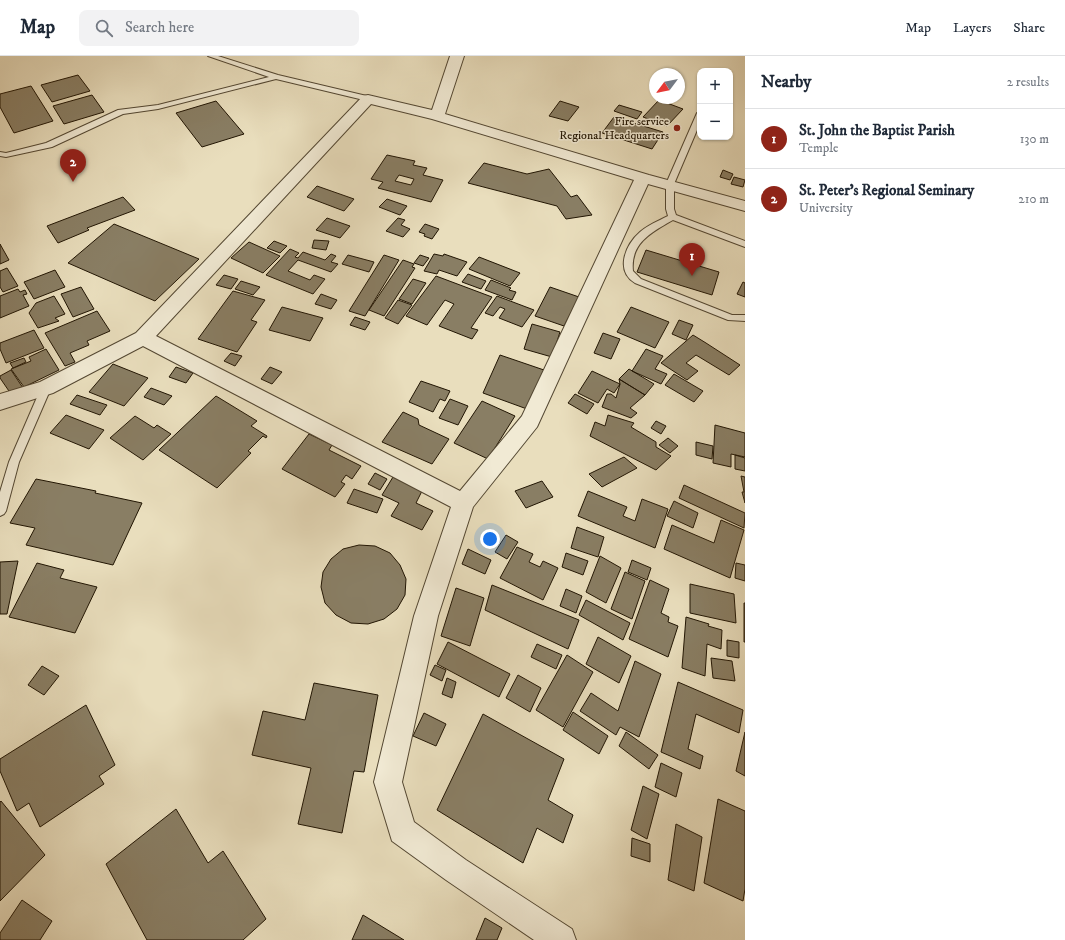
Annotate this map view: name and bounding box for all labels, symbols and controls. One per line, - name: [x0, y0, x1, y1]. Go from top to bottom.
- search box: [79, 10, 359, 46]
- text: Map: [20, 16, 55, 39]
- icon: search: [93, 17, 115, 39]
- text: Search here: [125, 18, 194, 37]
- text: Map: [905, 19, 931, 37]
- text: Layers: [953, 19, 991, 37]
- text: Share: [1013, 19, 1045, 37]
- north arrow: [649, 68, 685, 104]
- map controls: [697, 68, 733, 140]
- button: +: [697, 68, 733, 104]
- text: Nearby: [761, 71, 811, 93]
- text: 2 results: [1007, 74, 1049, 90]
- button: −: [697, 104, 733, 140]
- place label: Fire service Regional Headquarters: [559, 114, 669, 143]
- text: St. John the Baptist Parish: [799, 121, 955, 140]
- marker: Fire service Regional Headquarters: [672, 123, 682, 133]
- text: 1: [772, 131, 776, 147]
- text: 130 m: [1020, 131, 1049, 147]
- text: Temple: [799, 140, 838, 156]
- pin: 2: [60, 149, 86, 182]
- text: St. Peter’s Regional Seminary: [799, 181, 974, 200]
- text: 2: [771, 191, 777, 207]
- text: 210 m: [1018, 191, 1049, 207]
- text: University: [799, 200, 853, 216]
- pin: 1: [679, 243, 705, 276]
- your location: [480, 529, 500, 549]

